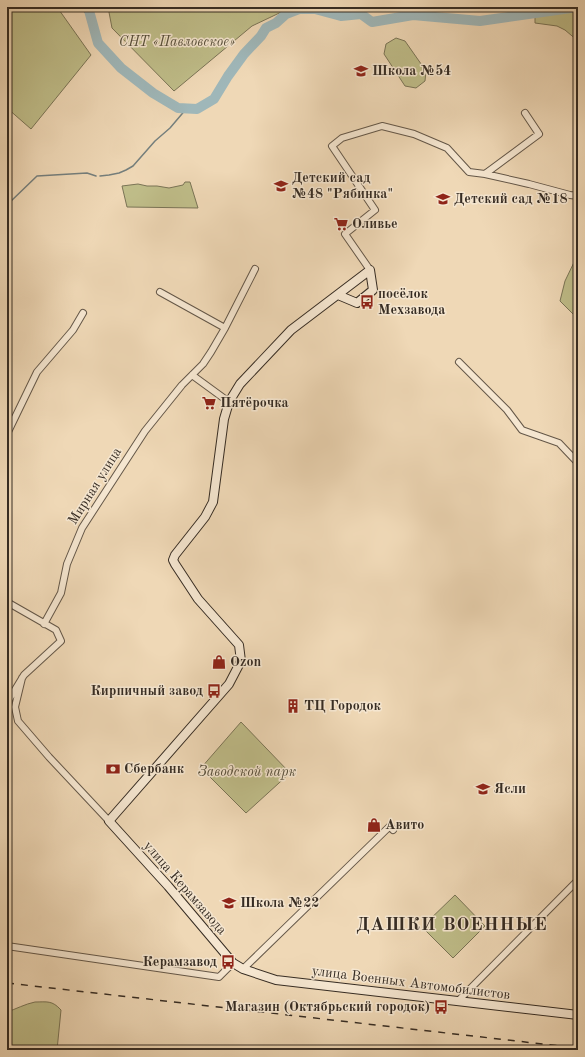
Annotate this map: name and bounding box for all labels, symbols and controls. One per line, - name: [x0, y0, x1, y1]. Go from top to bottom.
- park label: СНТ «Павловское»: [119, 35, 235, 49]
- school or university icon: Школа №54: [353, 63, 369, 79]
- place label: Школа №54: [372, 64, 451, 78]
- place label: Детский сад №48 "Рябинка": [292, 171, 393, 201]
- school or university icon: Детский сад №48 "Рябинка": [273, 178, 289, 194]
- school or university icon: Детский сад №18: [435, 191, 451, 207]
- place label: Детский сад №18: [454, 192, 568, 206]
- supermarket icon: Оливье: [333, 216, 349, 232]
- place label: Оливье: [352, 217, 398, 231]
- place label: посёлок Мехзавода: [378, 287, 445, 317]
- bus stop icon: посёлок Мехзавода: [359, 294, 375, 310]
- supermarket icon: Пятёрочка: [201, 395, 217, 411]
- place label: Пятёрочка: [220, 396, 289, 410]
- street label: Мирная улица: [66, 445, 124, 527]
- shop icon: Ozon: [211, 654, 227, 670]
- place label: Ozon: [230, 655, 261, 669]
- bus stop icon: Кирпичный завод: [206, 683, 222, 699]
- place label: Кирпичный завод: [90, 684, 203, 698]
- building icon: ТЦ Городок: [285, 698, 301, 714]
- place label: ТЦ Городок: [304, 699, 381, 713]
- bank icon: Сбербанк: [105, 761, 121, 777]
- place label: Сбербанк: [124, 762, 185, 776]
- park label: Заводской парк: [198, 764, 297, 780]
- school or university icon: Ясли: [475, 781, 491, 797]
- place label: Ясли: [494, 782, 526, 796]
- shop icon: Авито: [366, 817, 382, 833]
- place label: Авито: [385, 818, 424, 832]
- street label: улица Керамзавода: [141, 839, 229, 937]
- school or university icon: Школа №22: [221, 895, 237, 911]
- place label: Школа №22: [240, 896, 319, 910]
- district label: ДАШКИ ВОЕННЫЕ: [356, 916, 548, 934]
- bus stop icon: Керамзавод: [220, 954, 236, 970]
- place label: Керамзавод: [142, 955, 217, 969]
- street label: улица Военных Автомобилистов: [311, 964, 511, 1002]
- bus stop icon: Магазин (Октябрьский городок): [433, 999, 449, 1015]
- place label: Магазин (Октябрьский городок): [225, 1000, 430, 1014]

